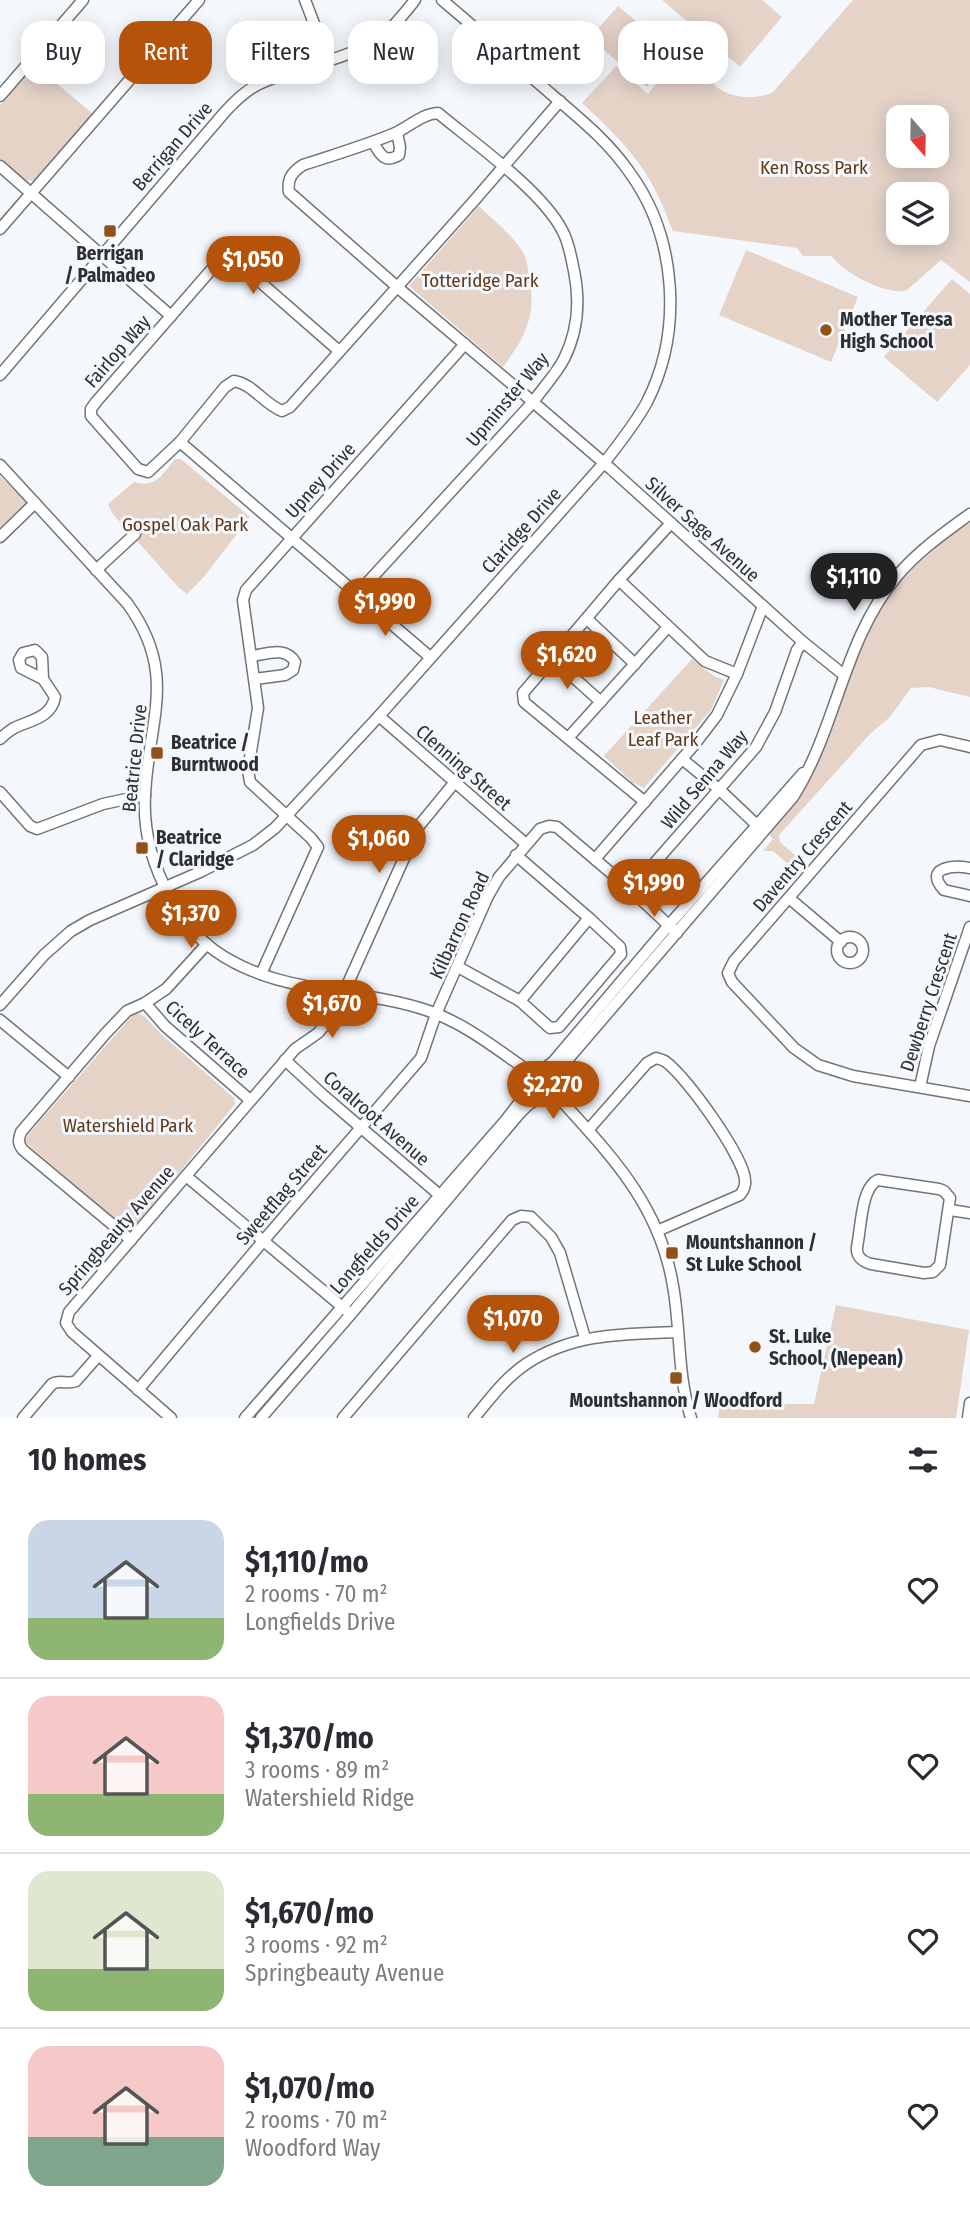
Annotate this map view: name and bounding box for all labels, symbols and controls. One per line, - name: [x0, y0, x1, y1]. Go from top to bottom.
- chip: Buy: [21, 21, 105, 84]
- chip: Rent: [119, 21, 212, 84]
- chip: Filters: [226, 21, 334, 84]
- chip: New: [348, 21, 438, 84]
- chip: Apartment: [452, 21, 604, 84]
- chip: House: [618, 21, 728, 84]
- street label: Berrigan Drive: [127, 97, 217, 196]
- north arrow: [886, 105, 948, 168]
- map controls: [886, 105, 949, 245]
- park label: Ken Ross Park: [760, 156, 868, 179]
- button: layers: [886, 182, 949, 245]
- marker: Berrigan / Palmadeo: [102, 223, 118, 239]
- pin: $1,050: [196, 236, 310, 296]
- place label: Berrigan / Palmadeo: [65, 242, 155, 287]
- text: $1,050: [222, 245, 284, 273]
- park label: Totteridge Park: [421, 269, 539, 292]
- place label: Mother Teresa High School: [840, 308, 953, 353]
- street label: Fairlop Way: [80, 310, 155, 392]
- marker: Mother Teresa High School: [818, 322, 834, 338]
- street label: Upminster Way: [461, 347, 554, 451]
- street label: Upney Drive: [280, 438, 360, 523]
- street label: Silver Sage Avenue: [641, 472, 765, 587]
- street label: Claridge Drive: [477, 483, 566, 578]
- park label: Gospel Oak Park: [122, 513, 248, 536]
- pin: $1,110: [797, 554, 911, 613]
- text: $1,110: [827, 562, 881, 590]
- pin: $1,990: [328, 578, 442, 638]
- text: $1,990: [354, 587, 416, 615]
- pin: $1,620: [510, 632, 624, 691]
- text: $1,620: [537, 640, 597, 668]
- street label: Beatrice Drive: [117, 703, 152, 813]
- park label: Leather Leaf Park: [628, 706, 698, 751]
- street label: Clenning Street: [411, 720, 517, 816]
- street label: Wild Senna Way: [656, 725, 753, 834]
- place label: Beatrice / Burntwood: [171, 731, 259, 776]
- marker: Beatrice / Burntwood: [149, 745, 165, 761]
- street label: Daventry Crescent: [748, 795, 857, 917]
- pin: $1,060: [322, 816, 436, 875]
- text: $1,060: [348, 824, 410, 852]
- place label: Beatrice / Claridge: [156, 826, 234, 871]
- marker: Beatrice / Claridge: [134, 840, 150, 856]
- pin: $1,990: [597, 860, 711, 919]
- street label: Kilbarron Road: [425, 868, 494, 983]
- text: $1,990: [623, 868, 685, 896]
- pin: $1,370: [134, 890, 248, 950]
- text: $1,370: [162, 899, 220, 927]
- street label: Dewberry Crescent: [895, 929, 962, 1075]
- pin: $1,670: [275, 981, 389, 1040]
- text: $1,670: [302, 989, 362, 1017]
- street label: Cicely Terrace: [161, 995, 255, 1083]
- pin: $2,270: [496, 1062, 610, 1121]
- street label: Coralroot Avenue: [319, 1066, 435, 1171]
- text: $2,270: [523, 1070, 583, 1098]
- park label: Watershield Park: [63, 1114, 193, 1137]
- street label: Sweetflag Street: [231, 1139, 332, 1250]
- street label: Springbeauty Avenue: [54, 1161, 179, 1300]
- street label: Longfields Drive: [325, 1190, 424, 1299]
- place label: Mountshannon / St Luke School: [686, 1231, 817, 1276]
- marker: Mountshannon / St Luke School: [664, 1245, 680, 1261]
- pin: $1,070: [456, 1296, 570, 1355]
- text: $1,070: [483, 1304, 543, 1332]
- place label: St. Luke School, (Nepean): [769, 1325, 903, 1370]
- marker: St. Luke School, (Nepean): [747, 1339, 763, 1355]
- marker: Mountshannon / Woodford: [668, 1370, 684, 1386]
- place label: Mountshannon / Woodford: [570, 1389, 782, 1412]
- icon: filters: [904, 1441, 942, 1479]
- text: 10 homes: [28, 1442, 146, 1478]
- text: $1,110/mo: [245, 1544, 369, 1580]
- icon: home: [84, 1548, 168, 1632]
- icon: heart: [904, 1571, 942, 1609]
- text: 2 rooms · 70 m²: [245, 1580, 388, 1608]
- text: Longfields Drive: [245, 1608, 395, 1636]
- text: $1,370/mo: [245, 1720, 374, 1756]
- icon: home: [84, 1724, 168, 1808]
- icon: heart: [904, 1747, 942, 1785]
- text: 3 rooms · 89 m²: [245, 1756, 389, 1784]
- text: Watershield Ridge: [245, 1784, 414, 1812]
- text: $1,670/mo: [245, 1895, 374, 1931]
- icon: home: [84, 1899, 168, 1983]
- icon: heart: [904, 1922, 942, 1960]
- text: 3 rooms · 92 m²: [245, 1931, 388, 1959]
- text: Springbeauty Avenue: [245, 1959, 444, 1987]
- text: $1,070/mo: [245, 2070, 375, 2106]
- icon: home: [84, 2074, 168, 2158]
- icon: heart: [904, 2097, 942, 2135]
- text: 2 rooms · 70 m²: [245, 2106, 388, 2134]
- text: Woodford Way: [245, 2134, 380, 2162]

